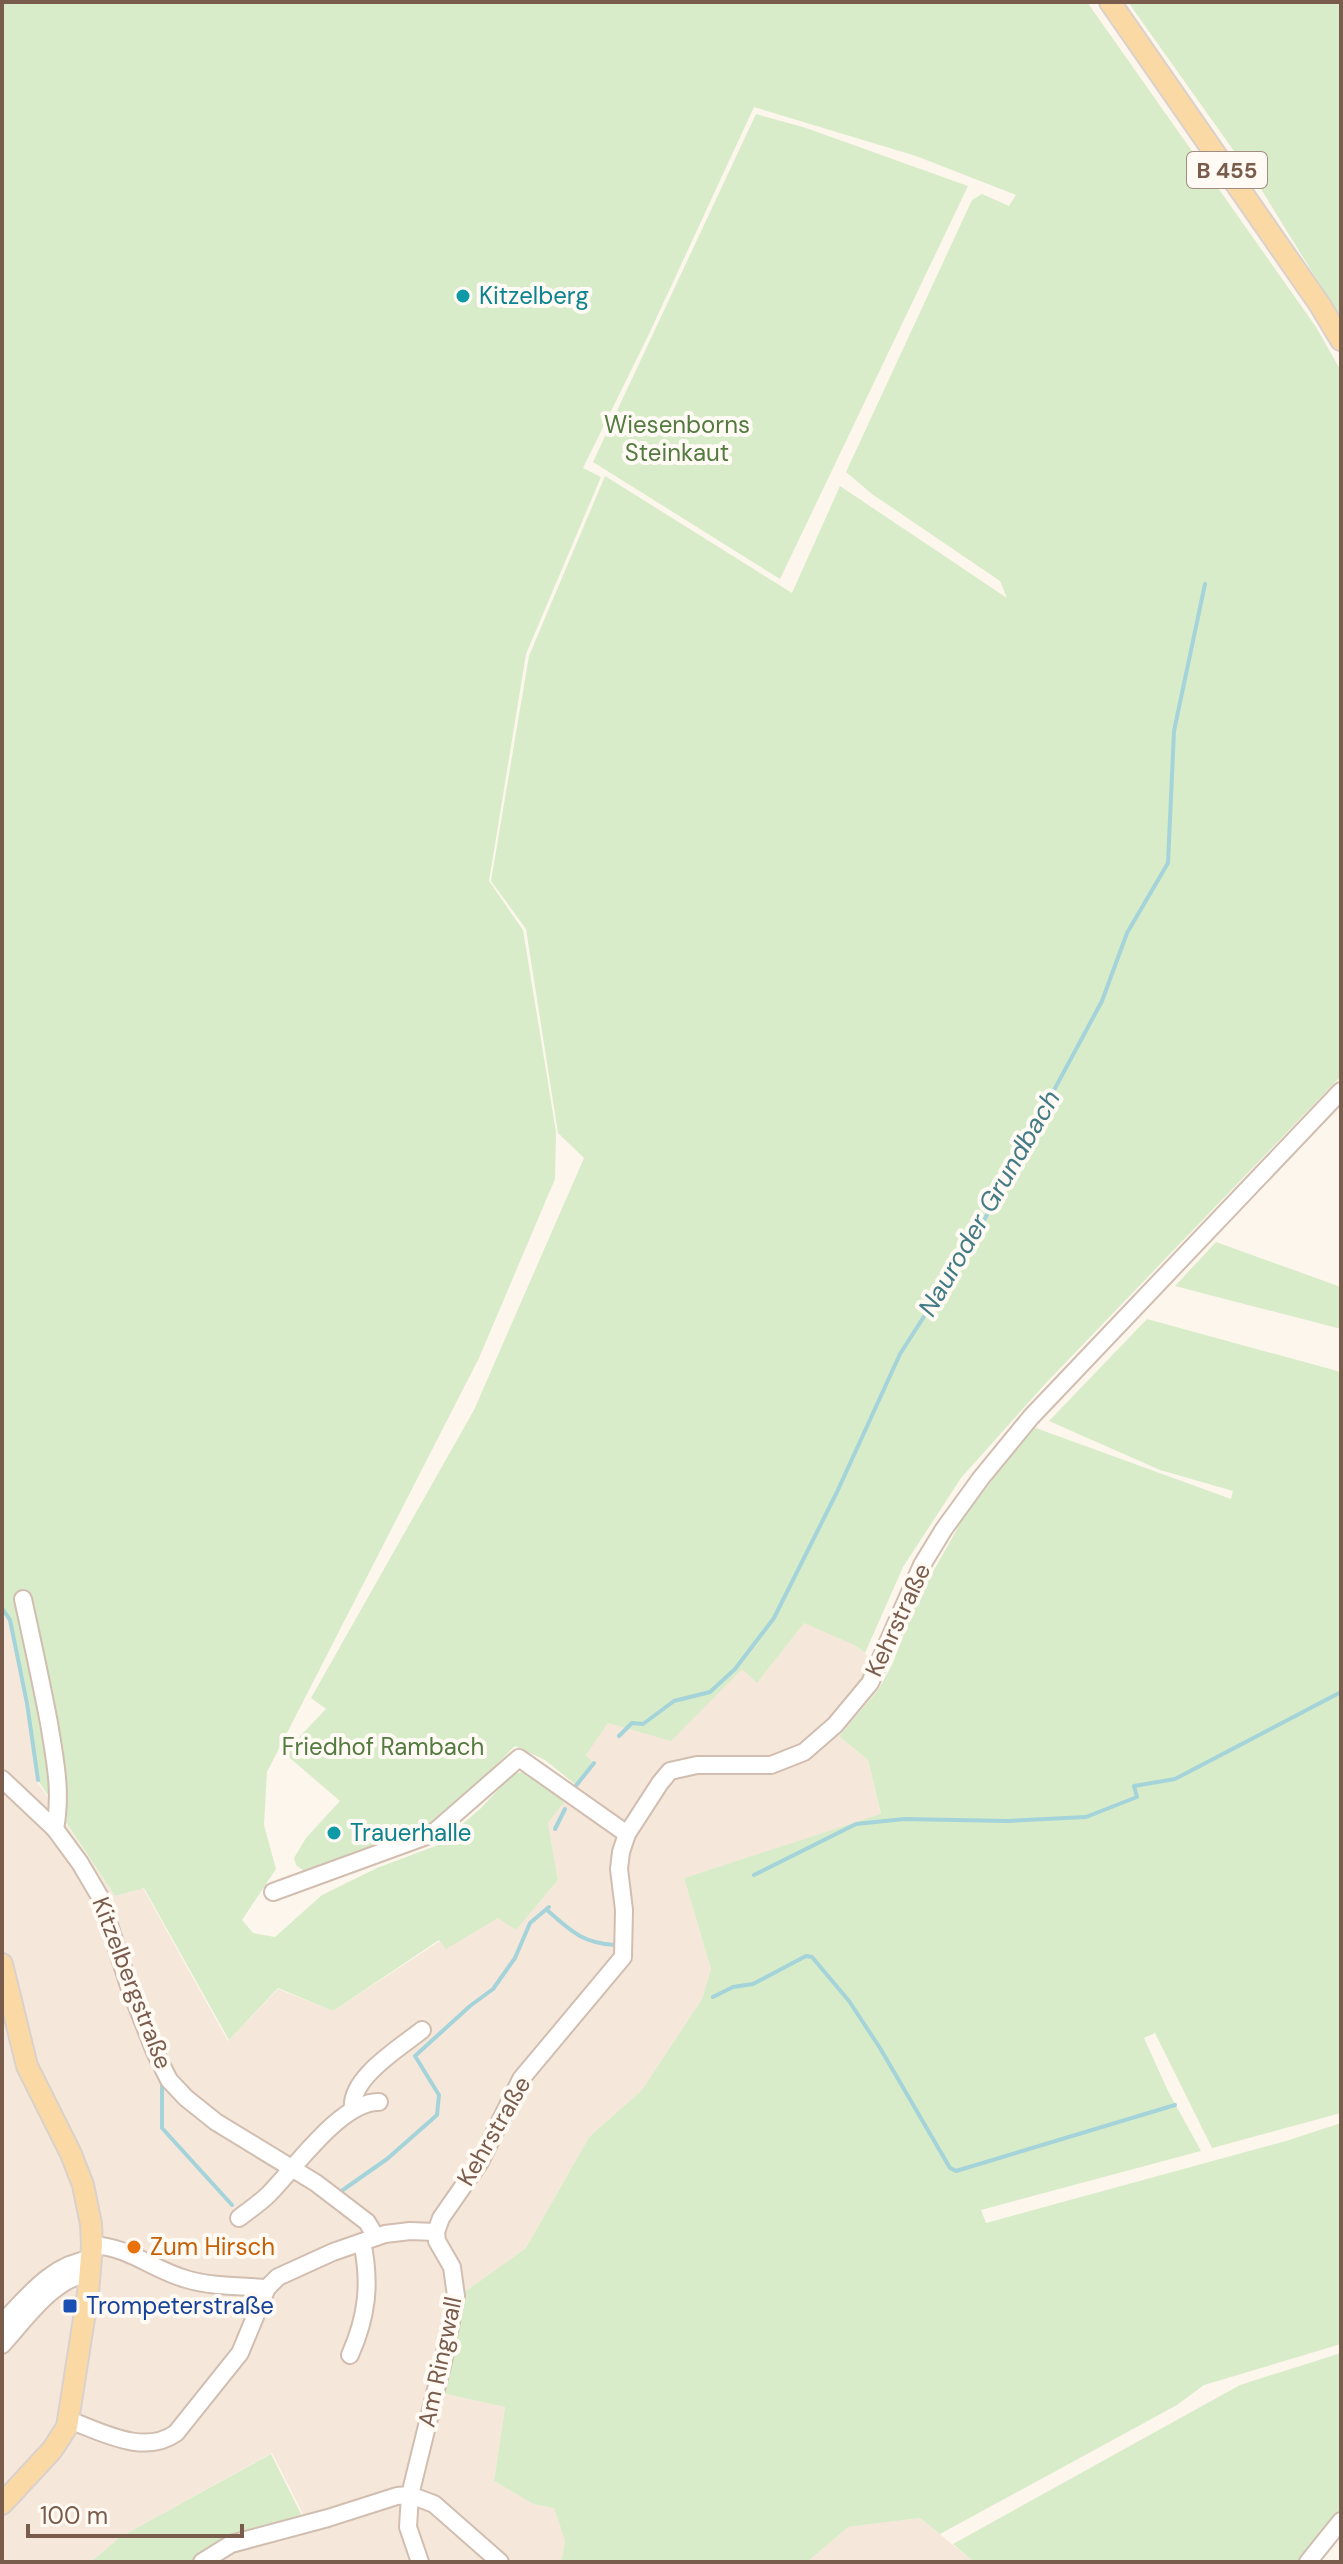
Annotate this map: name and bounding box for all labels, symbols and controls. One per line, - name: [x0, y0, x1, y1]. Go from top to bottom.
- road number: B 455: [1187, 152, 1267, 188]
- place label: Kitzelberg: [479, 280, 589, 311]
- marker: Kitzelberg: [454, 287, 472, 305]
- park label: Wiesenborns Steinkaut: [604, 409, 750, 468]
- water label: Nauroder Grundbach: [910, 1084, 1068, 1322]
- street label: Kehrstraße: [858, 1558, 937, 1681]
- park label: Friedhof Rambach: [282, 1731, 484, 1762]
- place label: Trauerhalle: [350, 1817, 472, 1848]
- marker: Trauerhalle: [325, 1824, 343, 1842]
- street label: Kitzelbergstraße: [85, 1892, 180, 2073]
- street label: Kehrstraße: [450, 2070, 537, 2191]
- place label: Zum Hirsch: [150, 2231, 275, 2262]
- marker: Zum Hirsch: [125, 2238, 143, 2256]
- place label: Trompeterstraße: [86, 2290, 274, 2321]
- street label: Am Ringwall: [411, 2294, 468, 2430]
- marker: Trompeterstraße: [61, 2297, 79, 2315]
- scale bar: [28, 2488, 242, 2538]
- text: 100 m: [40, 2500, 108, 2531]

